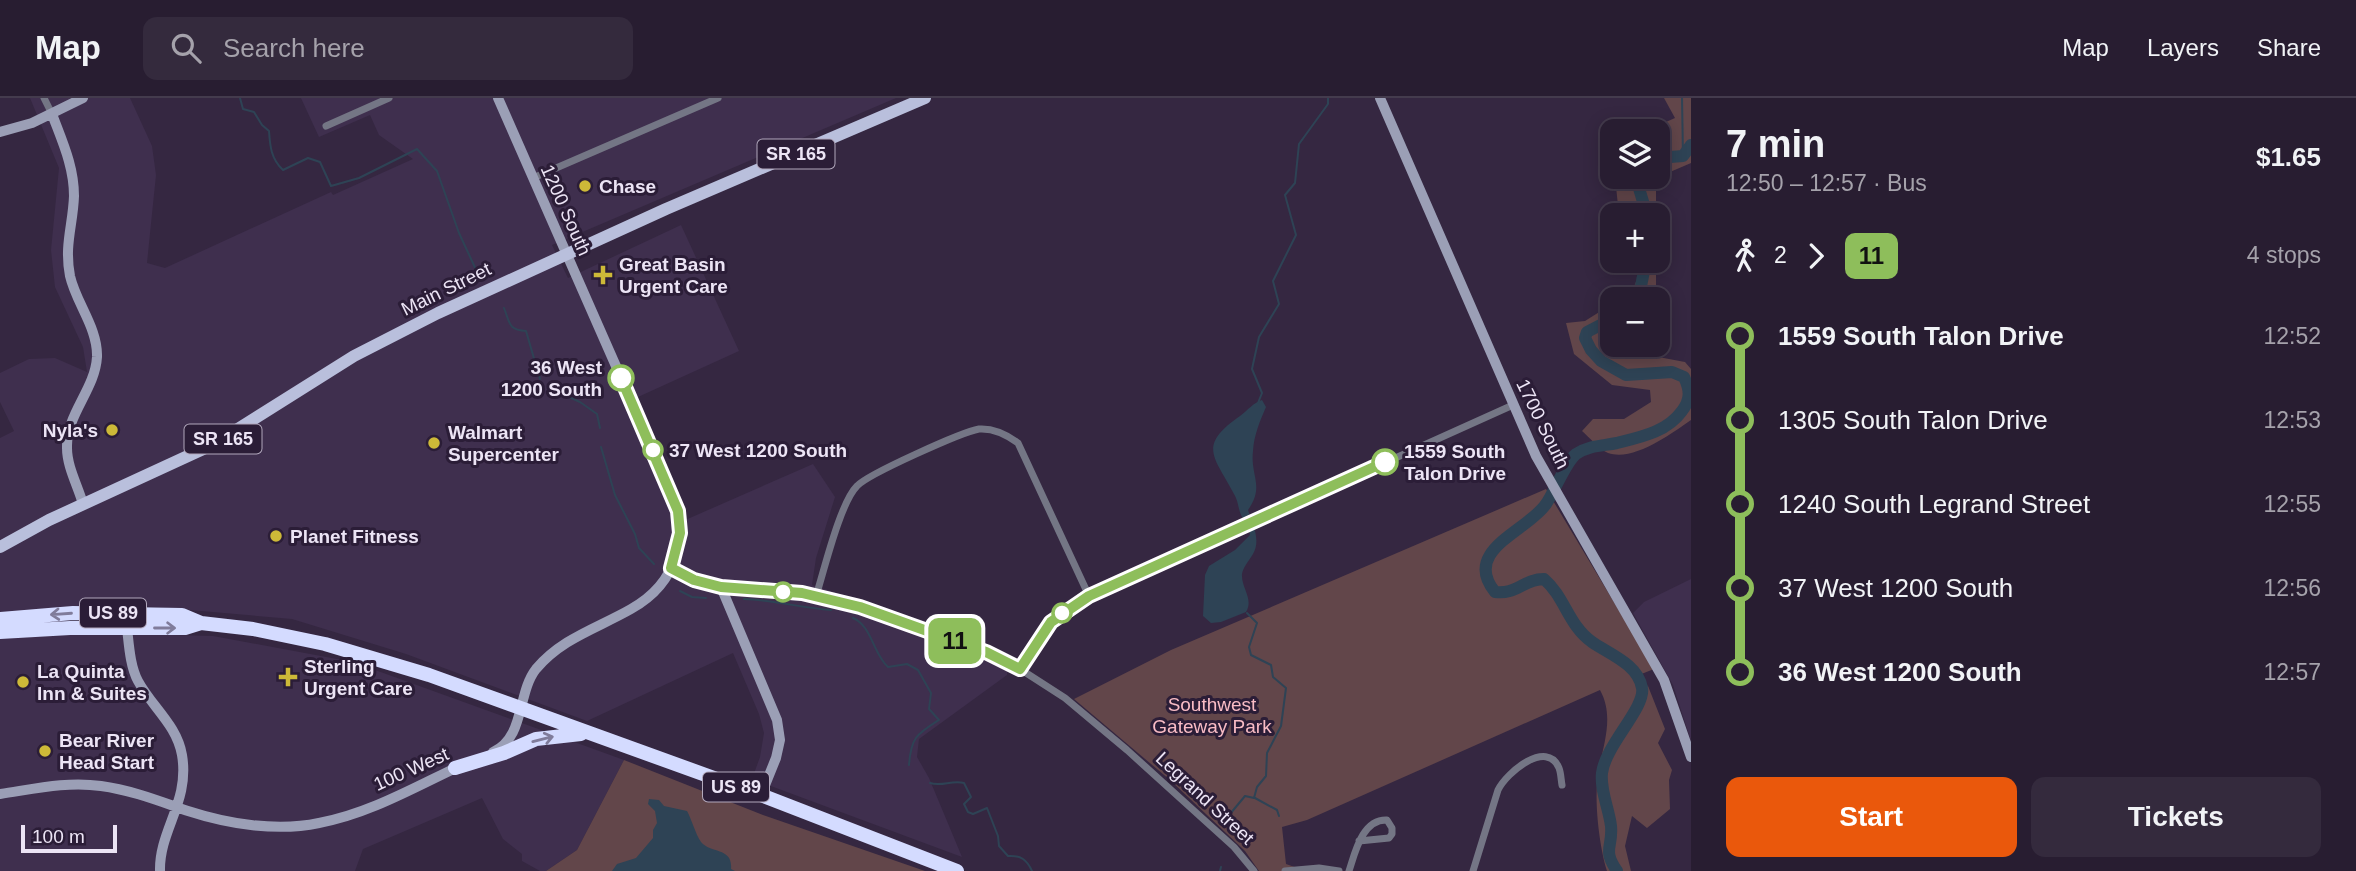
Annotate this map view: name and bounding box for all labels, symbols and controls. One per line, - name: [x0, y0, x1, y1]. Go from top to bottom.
- search box: [143, 17, 633, 80]
- text: Map: [35, 29, 101, 66]
- icon: search: [167, 29, 205, 67]
- text: Search here: [223, 33, 365, 63]
- text: Map: [2062, 34, 2109, 61]
- text: Layers: [2147, 34, 2219, 61]
- text: Share: [2257, 34, 2321, 61]
- map controls: [1600, 119, 1670, 357]
- button: layers: [1600, 119, 1670, 189]
- text: 7 min: [1726, 123, 1825, 165]
- road number: SR 165: [758, 140, 834, 168]
- text: $1.65: [2256, 142, 2321, 172]
- street label: 1200 South: [537, 161, 595, 259]
- text: 12:50 – 12:57 · Bus: [1726, 170, 1927, 196]
- place label: Chase: [599, 176, 656, 197]
- marker: Chase: [577, 178, 593, 194]
- button: +: [1600, 203, 1670, 273]
- icon: walk: [1726, 237, 1764, 275]
- icon: forward: [1797, 237, 1835, 275]
- text: 2: [1774, 242, 1787, 268]
- text: 11: [1859, 242, 1884, 269]
- text: 4 stops: [2247, 242, 2321, 268]
- place label: Great Basin Urgent Care: [619, 254, 728, 297]
- street label: Main Street: [398, 258, 495, 320]
- marker: Great Basin Urgent Care: [593, 265, 613, 285]
- button: −: [1600, 287, 1670, 357]
- text: 1559 South Talon Drive: [1778, 321, 2064, 351]
- text: 12:52: [2263, 323, 2321, 349]
- place label: 36 West 1200 South: [501, 357, 603, 400]
- marker: 36 West 1200 South: [608, 365, 634, 391]
- street label: 1700 South: [1512, 376, 1574, 472]
- text: 1305 South Talon Drive: [1778, 405, 2048, 435]
- text: 12:53: [2263, 407, 2321, 433]
- place label: Nyla's: [43, 420, 98, 441]
- marker: Nyla's: [104, 422, 120, 438]
- place label: Walmart Supercenter: [448, 422, 559, 465]
- road number: SR 165: [184, 424, 262, 454]
- marker: Walmart Supercenter: [426, 435, 442, 451]
- marker: 37 West 1200 South: [643, 440, 663, 460]
- place label: 37 West 1200 South: [669, 440, 847, 461]
- place label: 1559 South Talon Drive: [1404, 441, 1506, 484]
- marker: 1559 South Talon Drive: [1372, 449, 1398, 475]
- text: 1240 South Legrand Street: [1778, 489, 2090, 519]
- text: 12:55: [2263, 491, 2321, 517]
- place label: Planet Fitness: [290, 526, 419, 547]
- marker: Planet Fitness: [268, 528, 284, 544]
- text: 37 West 1200 South: [1778, 573, 2013, 603]
- text: 12:56: [2263, 575, 2321, 601]
- unlabelled marker: [773, 582, 793, 602]
- road number: US 89: [80, 598, 146, 628]
- unlabelled marker: [1052, 603, 1072, 623]
- one-way arrow: [50, 607, 73, 620]
- line badge: 11: [923, 618, 986, 664]
- one-way arrow: [153, 621, 176, 635]
- text: 11: [942, 627, 968, 654]
- place label: Sterling Urgent Care: [304, 656, 413, 699]
- text: 36 West 1200 South: [1778, 657, 2022, 687]
- text: 12:57: [2263, 659, 2321, 685]
- place label: La Quinta Inn & Suites: [37, 661, 147, 704]
- marker: Sterling Urgent Care: [278, 667, 298, 687]
- marker: La Quinta Inn & Suites: [15, 674, 31, 690]
- park label: Southwest Gateway Park: [1152, 694, 1272, 737]
- place label: Bear River Head Start: [59, 730, 155, 773]
- one-way arrow: [531, 732, 554, 745]
- marker: Bear River Head Start: [37, 743, 53, 759]
- street label: 100 West: [370, 743, 452, 795]
- street label: Legrand Street: [1152, 747, 1259, 849]
- road number: US 89: [703, 772, 769, 802]
- button: Start: [1726, 777, 2017, 857]
- button: Tickets: [2031, 777, 2321, 857]
- scale bar: [21, 822, 117, 854]
- text: 100 m: [32, 826, 85, 847]

